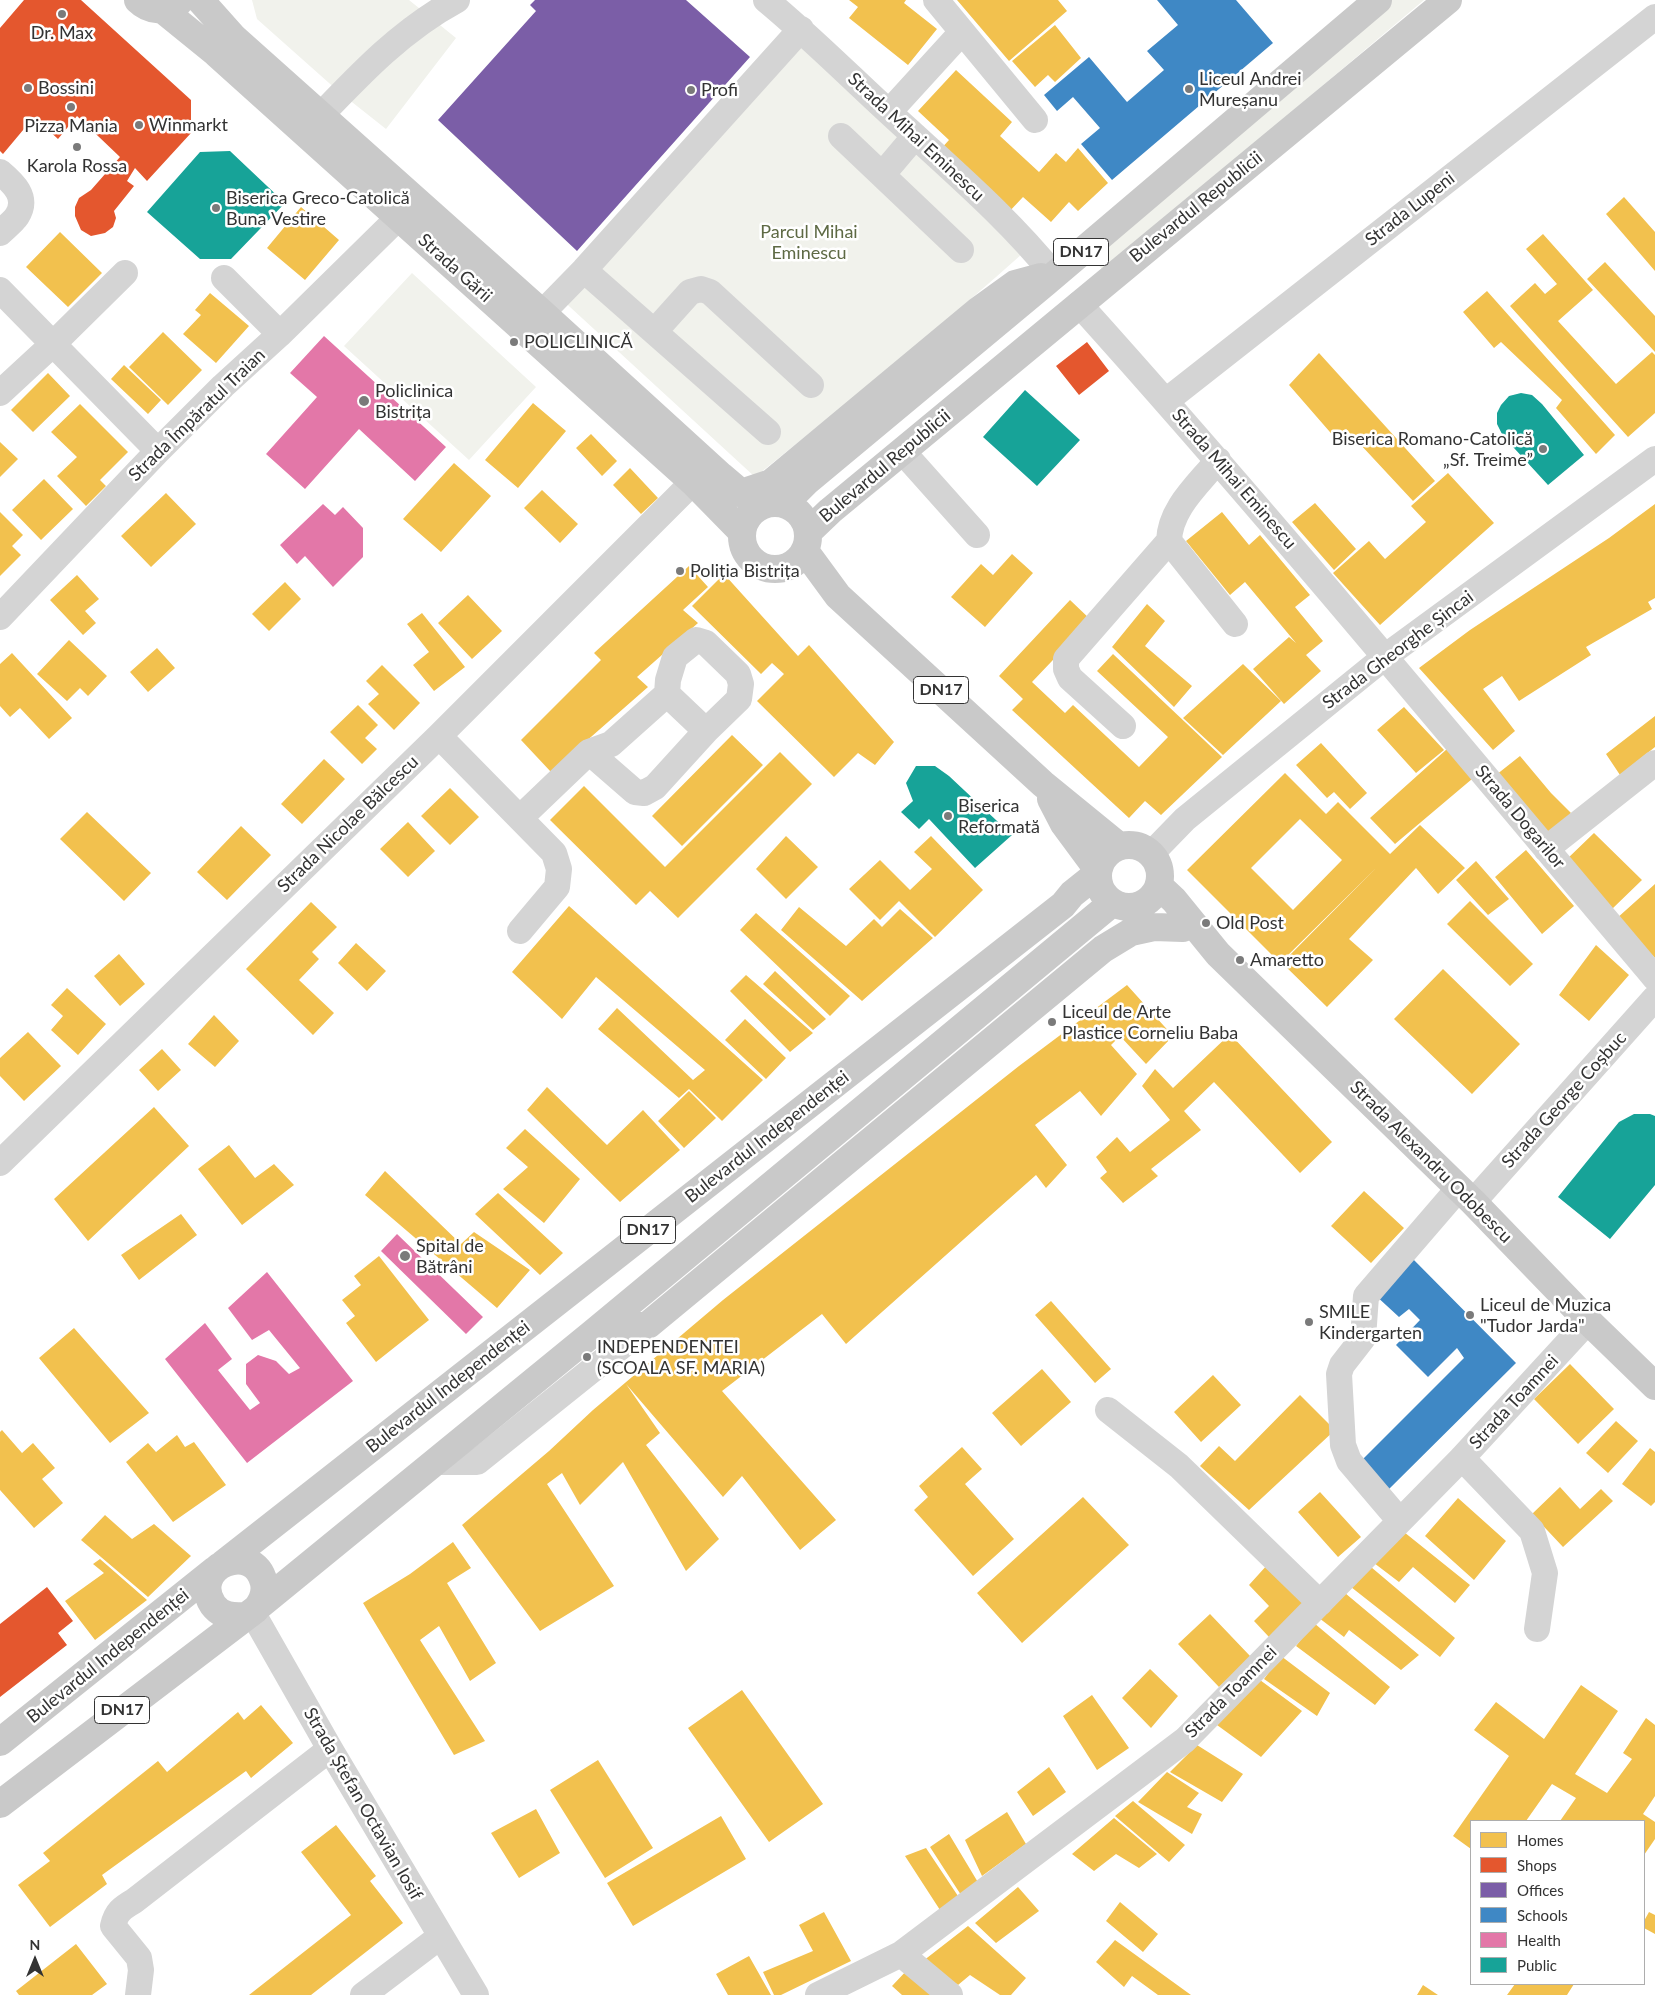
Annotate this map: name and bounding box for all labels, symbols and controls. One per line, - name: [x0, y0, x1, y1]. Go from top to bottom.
- marker: Dr. Max: [56, 8, 68, 20]
- place label: Dr. Max: [31, 22, 93, 44]
- street label: Strada Mihai Eminescu: [843, 68, 989, 206]
- place label: Liceul Andrei Mureșanu: [1199, 68, 1302, 110]
- place label: Bossini: [38, 77, 94, 99]
- place label: Profi: [701, 79, 738, 101]
- marker: Bossini: [22, 82, 34, 94]
- marker: Liceul Andrei Mureșanu: [1183, 83, 1195, 95]
- marker: Profi: [685, 84, 697, 96]
- marker: Pizza Mania: [65, 101, 77, 113]
- place label: Winmarkt: [149, 114, 228, 136]
- place label: Pizza Mania: [24, 115, 118, 137]
- marker: Winmarkt: [133, 119, 145, 131]
- marker: Karola Rossa: [71, 141, 83, 153]
- street label: Bulevardul Republicii: [1125, 147, 1267, 267]
- place label: Karola Rossa: [27, 155, 127, 177]
- street label: Strada Lupeni: [1361, 167, 1459, 251]
- place label: Biserica Greco-Catolică Buna Vestire: [226, 187, 410, 230]
- marker: Biserica Greco-Catolică Buna Vestire: [210, 202, 222, 214]
- park label: Parcul Mihai Eminescu: [760, 221, 858, 264]
- street label: Strada Gării: [414, 229, 496, 307]
- road number: DN17: [1054, 238, 1108, 266]
- place label: POLICLINICĂ: [524, 331, 633, 353]
- marker: POLICLINICĂ: [508, 336, 520, 348]
- street label: Strada Împăratul Traian: [124, 344, 270, 486]
- place label: Policlinica Bistrița: [375, 380, 453, 422]
- marker: Policlinica Bistrița: [357, 394, 371, 408]
- street label: Strada Mihai Eminescu: [1167, 404, 1301, 554]
- street label: Bulevardul Republicii: [815, 405, 955, 527]
- place label: Biserica Romano-Catolică „Sf. Treime”: [1332, 428, 1533, 470]
- marker: Biserica Romano-Catolică „Sf. Treime”: [1537, 443, 1549, 455]
- place label: Poliția Bistrița: [690, 560, 800, 582]
- marker: Poliția Bistrița: [674, 565, 686, 577]
- street label: Strada Gheorghe Șincai: [1318, 586, 1478, 714]
- road number: DN17: [914, 676, 968, 704]
- street label: Strada Nicolae Bălcescu: [273, 751, 423, 897]
- street label: Strada Dogarilor: [1470, 761, 1570, 873]
- place label: Biserica Reformată: [958, 795, 1040, 838]
- marker: Biserica Reformată: [942, 810, 954, 822]
- place label: Old Post: [1216, 912, 1284, 934]
- marker: Old Post: [1200, 917, 1212, 929]
- place label: Amaretto: [1250, 949, 1324, 971]
- marker: Amaretto: [1234, 954, 1246, 966]
- place label: Liceul de Arte Plastice Corneliu Baba: [1062, 1001, 1238, 1044]
- marker: Liceul de Arte Plastice Corneliu Baba: [1046, 1016, 1058, 1028]
- street label: Strada George Coșbuc: [1497, 1027, 1631, 1173]
- street label: Bulevardul Independenței: [681, 1066, 853, 1208]
- street label: Strada Alexandru Odobescu: [1345, 1076, 1517, 1248]
- road number: DN17: [620, 1216, 676, 1244]
- place label: Spital de Bătrâni: [416, 1235, 484, 1278]
- marker: Spital de Bătrâni: [398, 1249, 412, 1263]
- place label: Liceul de Muzica "Tudor Jarda": [1480, 1294, 1611, 1336]
- place label: SMILE Kindergarten: [1319, 1301, 1422, 1344]
- marker: Liceul de Muzica "Tudor Jarda": [1464, 1309, 1476, 1321]
- street label: Bulevardul Independenței: [362, 1316, 534, 1458]
- marker: SMILE Kindergarten: [1303, 1316, 1315, 1328]
- place label: INDEPENDENTEI (SCOALA SF. MARIA): [597, 1336, 765, 1378]
- street label: Strada Toamnei: [1465, 1350, 1563, 1454]
- marker: INDEPENDENTEI (SCOALA SF. MARIA): [581, 1351, 593, 1363]
- street label: Bulevardul Independenței: [23, 1584, 193, 1728]
- street label: Strada Toamnei: [1181, 1642, 1281, 1742]
- road number: DN17: [94, 1696, 150, 1724]
- street label: Strada Ștefan Octavian Iosif: [299, 1704, 427, 1904]
- legend: [1470, 1820, 1645, 1985]
- text: Homes: [1517, 1831, 1563, 1849]
- text: Shops: [1517, 1856, 1557, 1874]
- text: Offices: [1517, 1881, 1564, 1899]
- text: Schools: [1517, 1906, 1568, 1924]
- text: Health: [1517, 1931, 1561, 1949]
- north arrow: [10, 1935, 60, 1985]
- text: N: [30, 1936, 40, 1953]
- text: Public: [1517, 1956, 1557, 1974]

